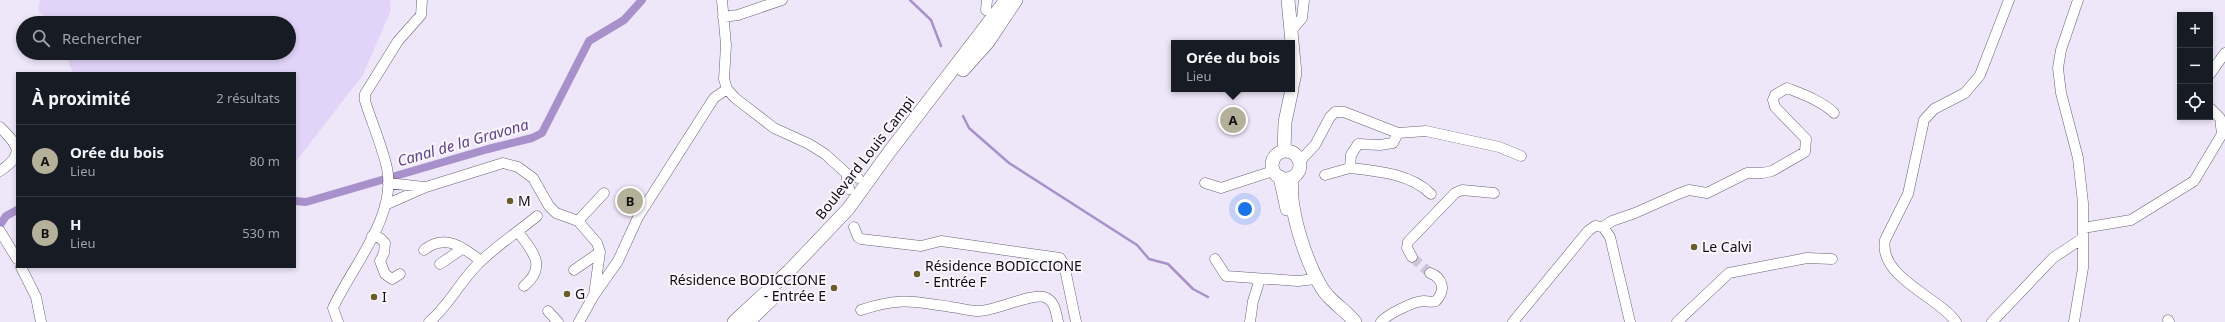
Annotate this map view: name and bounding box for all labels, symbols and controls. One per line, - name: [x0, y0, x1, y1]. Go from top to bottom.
- map controls: [2177, 12, 2213, 120]
- button: +: [2177, 12, 2213, 48]
- search box: [16, 16, 296, 60]
- icon: search: [30, 27, 52, 49]
- text: Rechercher: [62, 28, 142, 48]
- popup: [1171, 40, 1295, 92]
- text: Orée du bois: [1186, 47, 1280, 67]
- button: −: [2177, 48, 2213, 84]
- text: Lieu: [1186, 67, 1212, 85]
- button: locate: [2177, 84, 2213, 120]
- text: À proximité: [32, 87, 131, 110]
- text: 2 résultats: [216, 89, 280, 107]
- street label: Boulevard Louis Campi: [811, 93, 918, 223]
- pin: A: [1220, 105, 1246, 135]
- water label: Canal de la Gravona: [395, 114, 531, 170]
- text: Orée du bois: [70, 142, 164, 162]
- text: A: [41, 152, 50, 170]
- text: 80 m: [250, 152, 280, 170]
- text: Lieu: [70, 162, 96, 180]
- pin: B: [617, 186, 643, 216]
- place label: M: [518, 191, 531, 210]
- marker: M: [505, 196, 515, 206]
- your location: [1235, 199, 1255, 219]
- text: H: [70, 214, 81, 234]
- text: B: [41, 224, 49, 242]
- text: 530 m: [242, 224, 280, 242]
- text: Lieu: [70, 234, 96, 252]
- place label: Le Calvi: [1702, 237, 1752, 256]
- marker: Le Calvi: [1689, 242, 1699, 252]
- place label: Résidence BODICCIONE - Entrée F: [925, 256, 1082, 291]
- marker: Résidence BODICCIONE - Entrée F: [912, 269, 922, 279]
- place label: Résidence BODICCIONE - Entrée E: [669, 270, 826, 305]
- marker: Résidence BODICCIONE - Entrée E: [829, 283, 839, 293]
- place label: G: [575, 284, 585, 303]
- place label: I: [382, 287, 387, 306]
- marker: G: [562, 289, 572, 299]
- marker: I: [369, 292, 379, 302]

